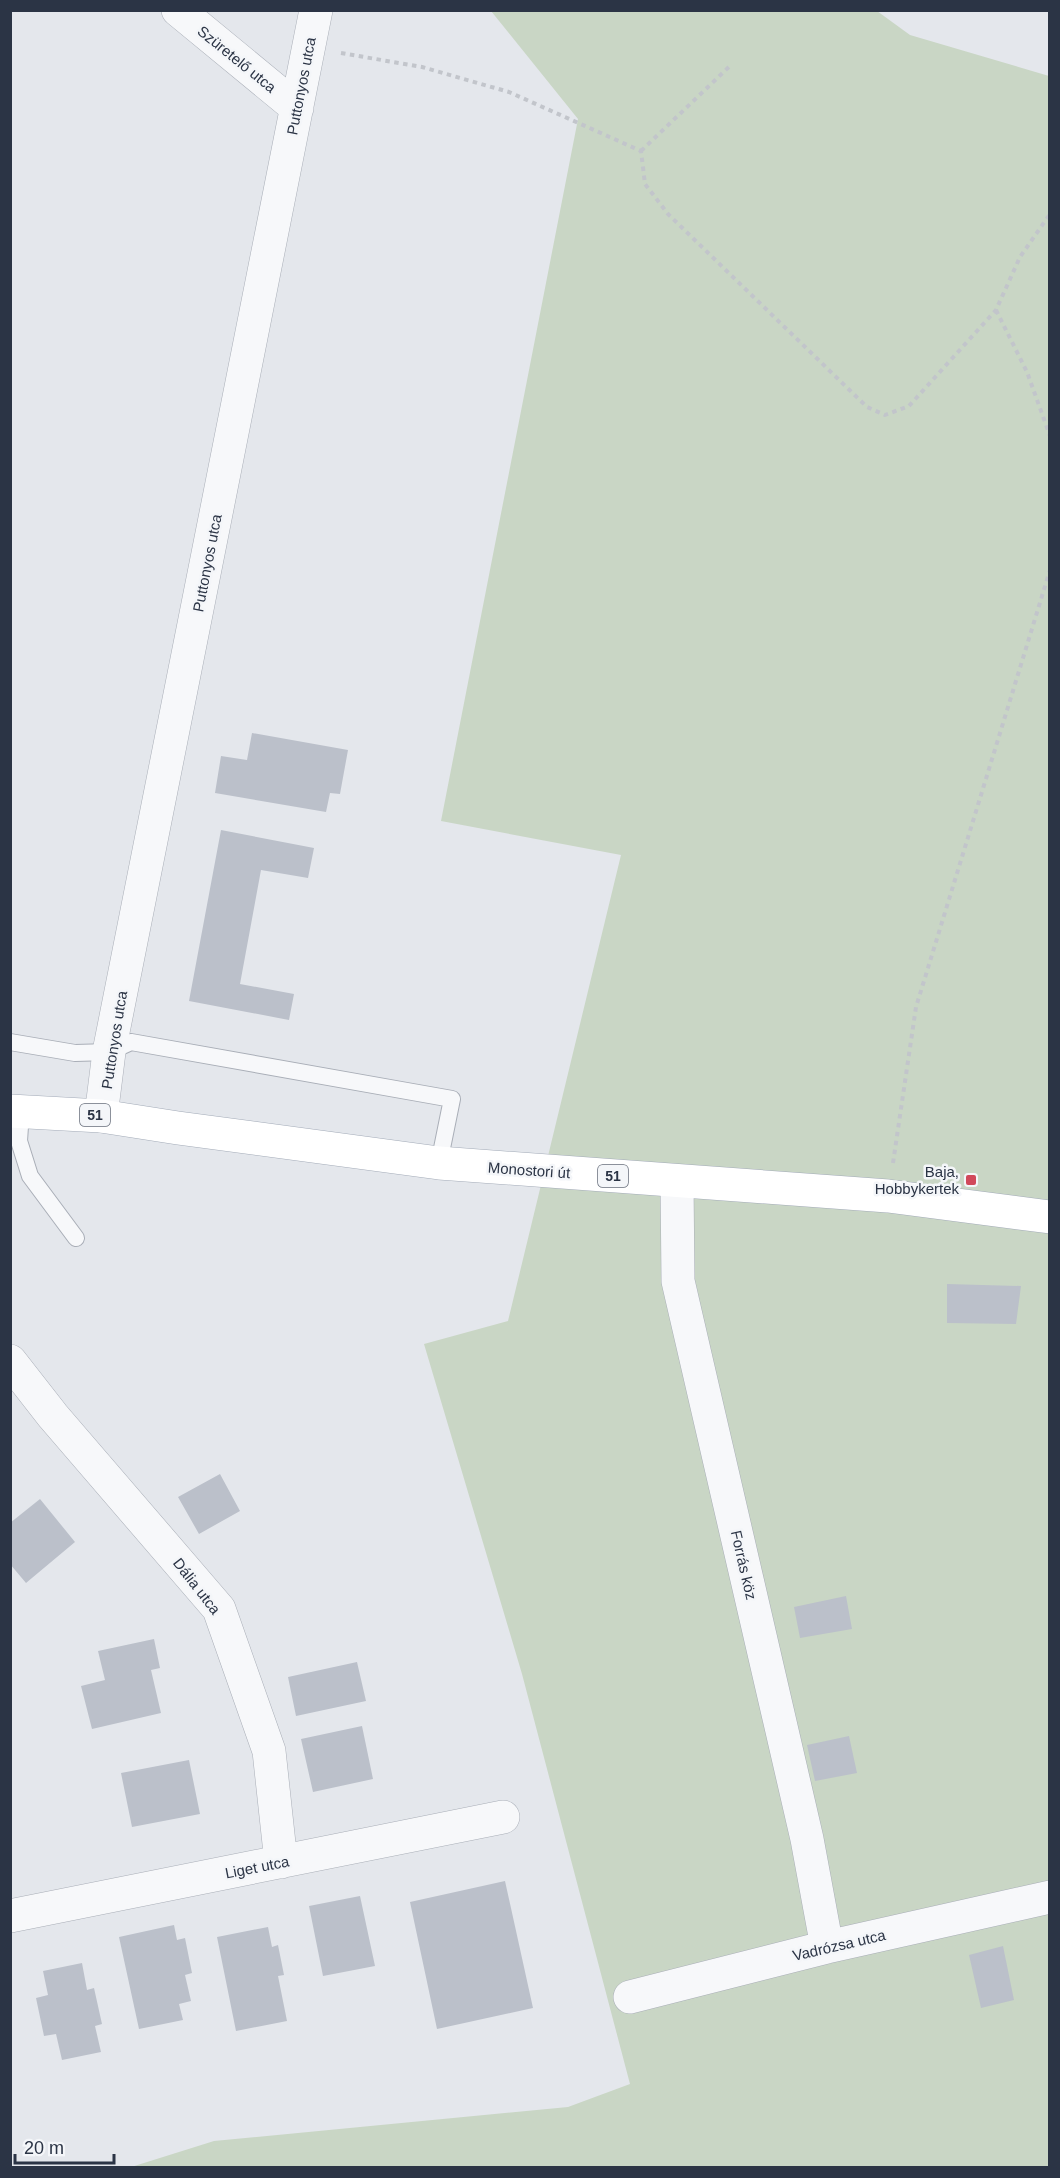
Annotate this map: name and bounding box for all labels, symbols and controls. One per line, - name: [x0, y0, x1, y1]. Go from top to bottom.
- street label: Szüretelő utca: [194, 22, 280, 96]
- street label: Puttonyos utca: [283, 35, 319, 136]
- street label: Puttonyos utca: [189, 512, 225, 613]
- street label: Puttonyos utca: [98, 989, 130, 1090]
- road number: 51: [80, 1104, 110, 1126]
- street label: Monostori út: [487, 1159, 572, 1181]
- place label: Baja, Hobbykertek: [875, 1163, 959, 1197]
- road number: 51: [598, 1165, 628, 1187]
- marker: Baja, Hobbykertek: [964, 1173, 978, 1187]
- street label: Forrás köz: [728, 1529, 760, 1601]
- street label: Dália utca: [170, 1554, 225, 1618]
- street label: Liget utca: [223, 1852, 291, 1882]
- street label: Vadrózsa utca: [791, 1926, 888, 1964]
- scale bar: [15, 2127, 114, 2165]
- text: 20 m: [24, 2138, 64, 2158]

